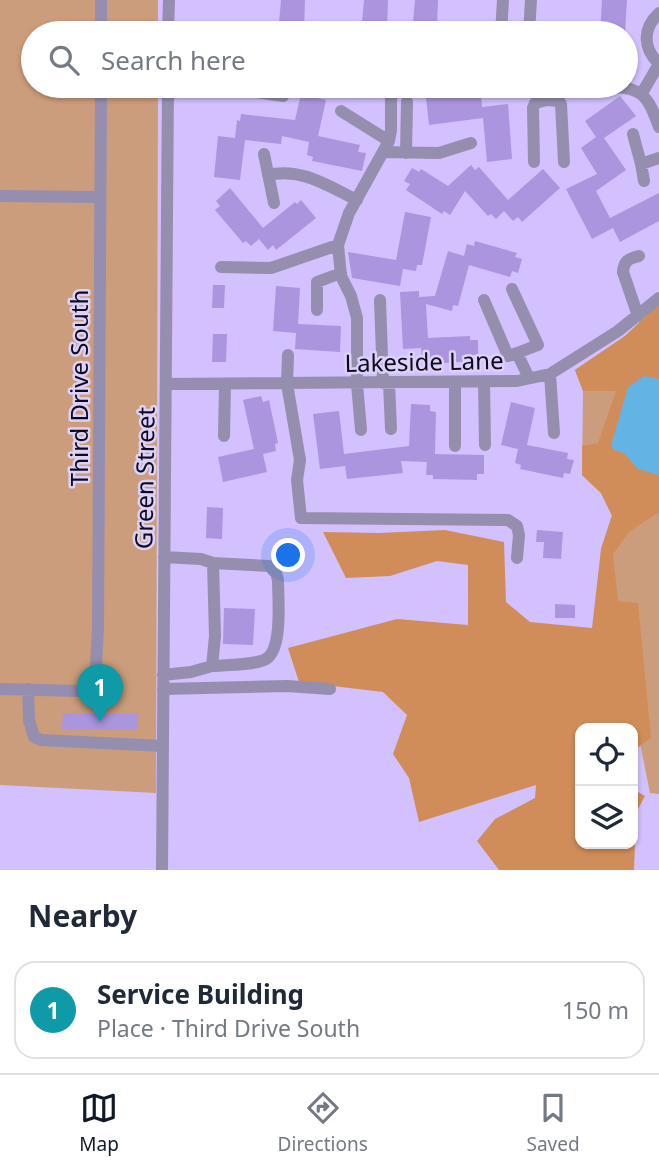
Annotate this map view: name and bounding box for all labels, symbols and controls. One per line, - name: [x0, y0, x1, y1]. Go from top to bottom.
- search box: [21, 21, 638, 98]
- icon: search: [45, 41, 83, 79]
- text: Search here: [101, 42, 246, 78]
- street label: Third Drive South: [62, 290, 95, 486]
- street label: Lakeside Lane: [344, 343, 504, 379]
- street label: Green Street: [126, 406, 162, 549]
- your location: [271, 538, 305, 572]
- pin: 1: [77, 664, 123, 722]
- map controls: [575, 723, 638, 849]
- button: locate: [575, 723, 638, 786]
- button: layers: [575, 786, 638, 849]
- text: Nearby: [28, 895, 137, 936]
- text: Service Building: [97, 976, 304, 1012]
- text: 1: [46, 994, 60, 1026]
- text: 150 m: [562, 994, 629, 1026]
- text: Place · Third Drive South: [97, 1012, 360, 1044]
- tab: Map: [79, 1089, 119, 1157]
- tab: Directions: [278, 1089, 368, 1157]
- tab: Saved: [526, 1089, 580, 1157]

